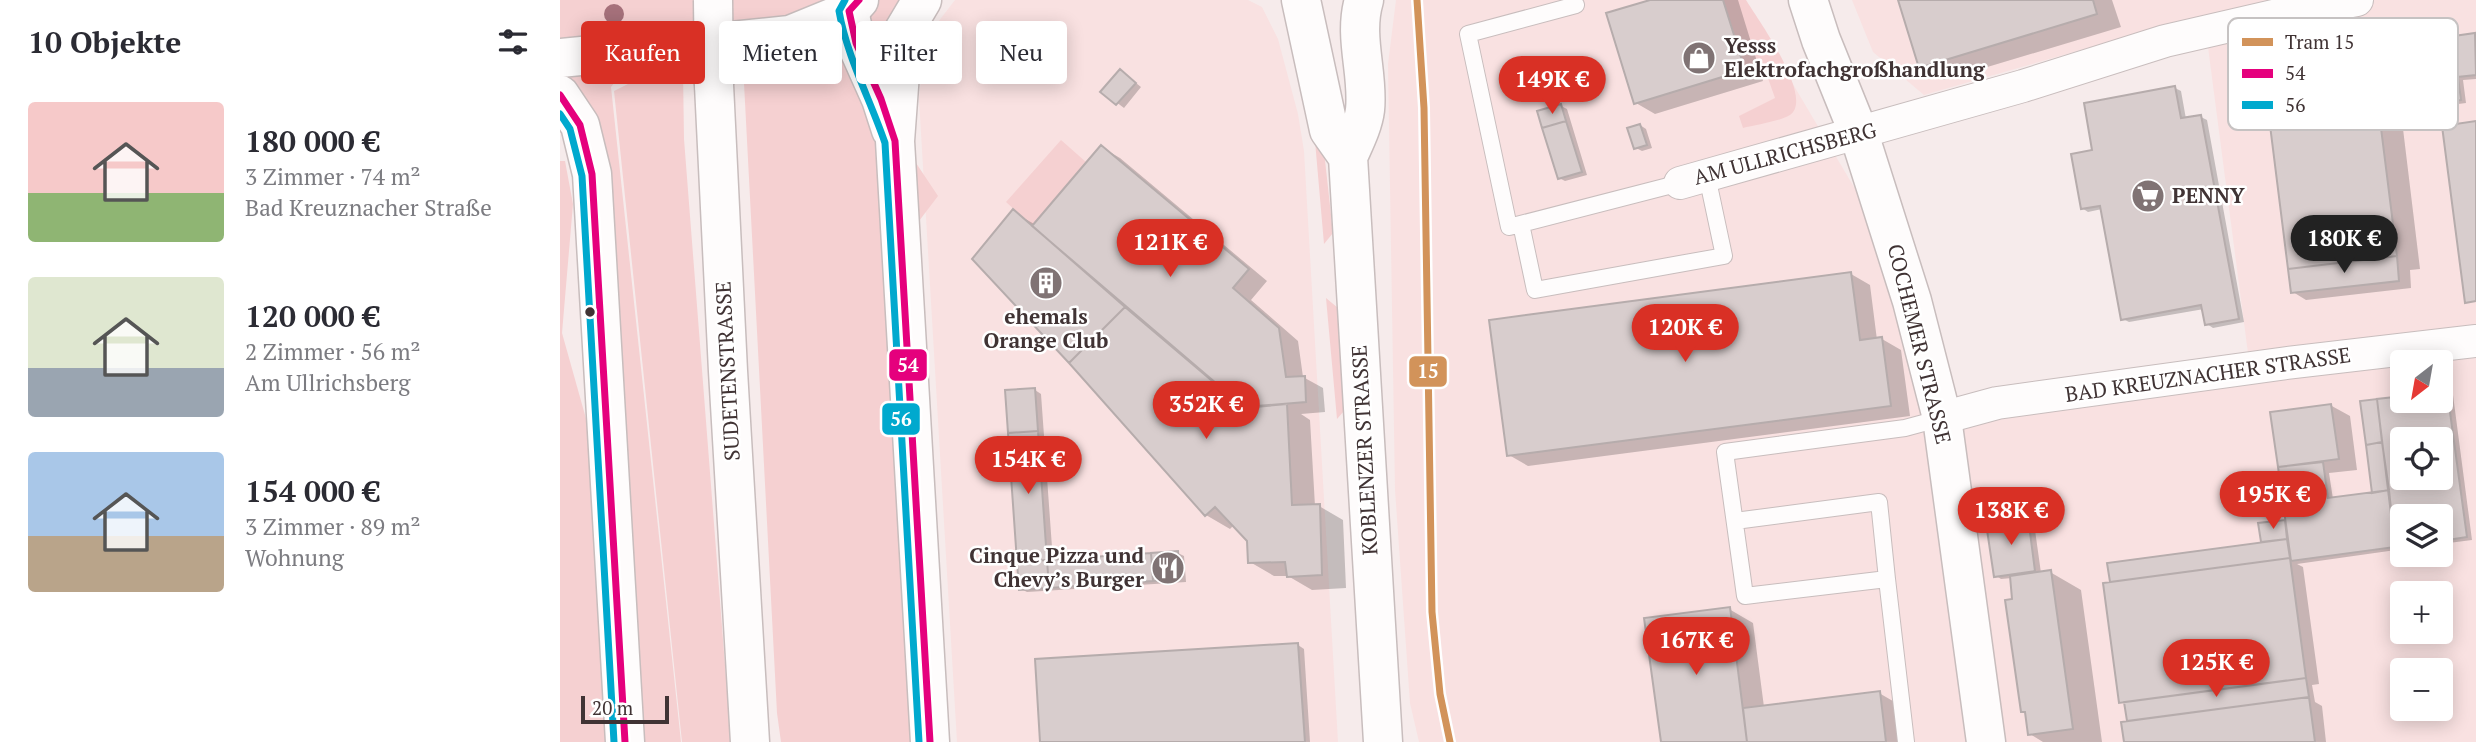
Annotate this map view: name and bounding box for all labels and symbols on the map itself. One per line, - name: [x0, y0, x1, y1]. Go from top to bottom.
- legend: [2228, 18, 2458, 130]
- text: Tram 15: [2285, 29, 2354, 54]
- place label: Yesss Elektrofachgroßhandlung: [1724, 31, 1986, 83]
- shop icon: Yesss Elektrofachgroßhandlung: [1680, 39, 1718, 77]
- pin: 149K €: [1495, 57, 1609, 116]
- text: 54: [2285, 60, 2306, 85]
- text: 56: [2285, 92, 2305, 117]
- street label: AM ULLRICHSBERG: [1690, 115, 1880, 191]
- supermarket icon: PENNY: [2129, 177, 2167, 215]
- place label: PENNY: [2172, 181, 2245, 209]
- pin: 180K €: [2287, 216, 2401, 275]
- pin: 121K €: [1113, 219, 1227, 279]
- street label: COCHEMER STRASSE: [1882, 241, 1958, 447]
- building icon: ehemals Orange Club: [1027, 264, 1065, 302]
- street label: SUDETENSTRASSE: [708, 281, 746, 462]
- place label: ehemals Orange Club: [984, 302, 1108, 354]
- pin: 120K €: [1628, 304, 1742, 364]
- unlabelled marker: [583, 305, 597, 319]
- street label: BAD KREUZNACHER STRASSE: [2063, 340, 2352, 408]
- street label: KOBLENZER STRASSE: [1345, 344, 1383, 556]
- line badge: 54: [888, 348, 928, 382]
- north arrow: [2390, 350, 2454, 413]
- text: 54: [897, 352, 919, 377]
- line badge: 15: [1408, 355, 1448, 388]
- text: 15: [1417, 358, 1439, 383]
- pin: 352K €: [1149, 382, 1263, 441]
- line badge: 56: [881, 402, 921, 436]
- text: 56: [890, 406, 912, 431]
- pin: 154K €: [971, 436, 1085, 496]
- pin: 195K €: [2216, 472, 2330, 531]
- pin: 138K €: [1954, 488, 2068, 547]
- place label: Cinque Pizza und Chevy’s Burger: [969, 541, 1144, 593]
- restaurant icon: Cinque Pizza und Chevy’s Burger: [1149, 549, 1187, 587]
- pin: 167K €: [1639, 618, 1753, 677]
- pin: 125K €: [2159, 640, 2273, 699]
- scale bar: [581, 693, 668, 725]

